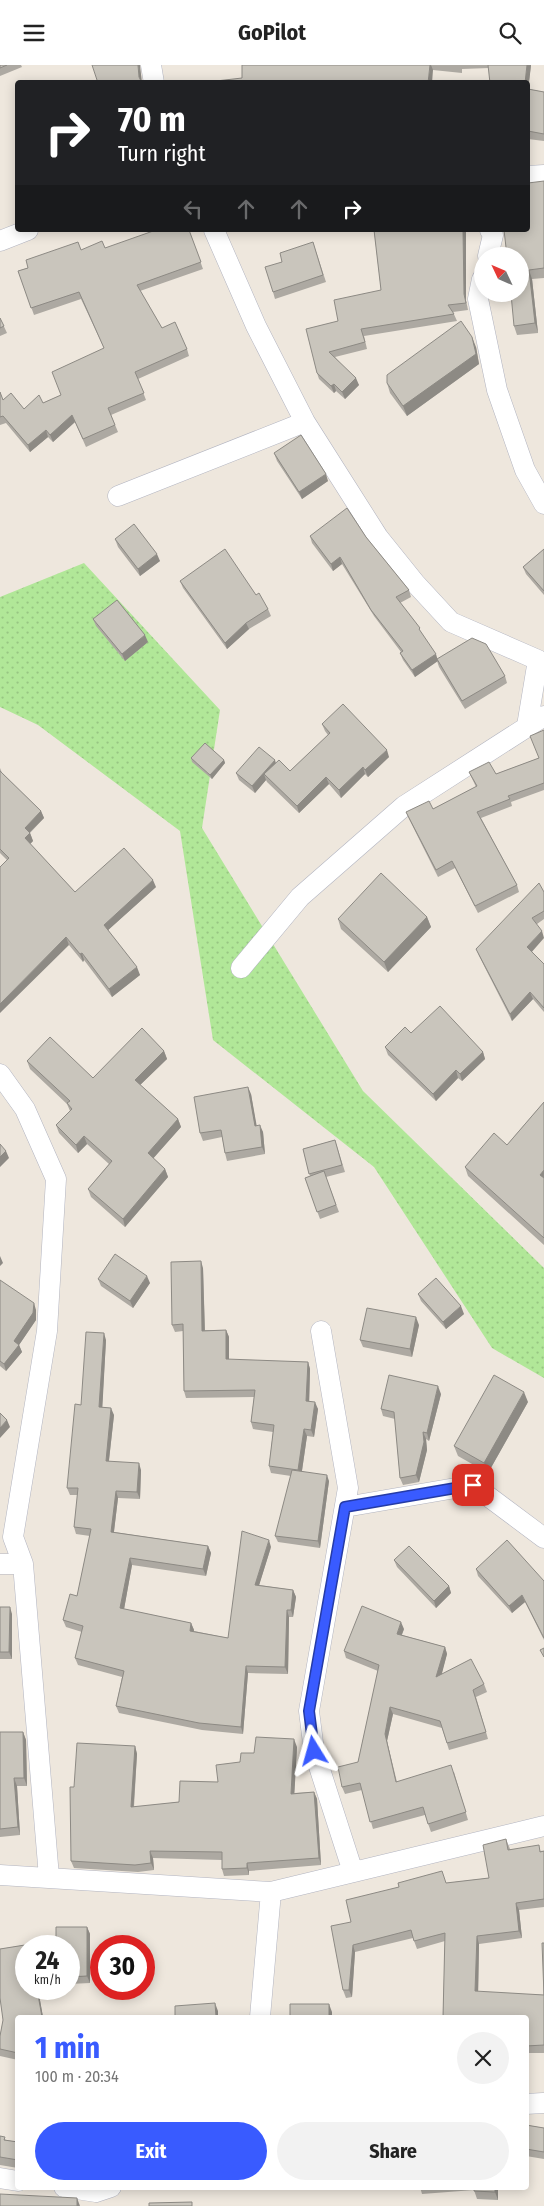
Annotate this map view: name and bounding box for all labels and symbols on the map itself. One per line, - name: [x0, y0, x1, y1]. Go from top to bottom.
- north arrow: [474, 247, 529, 303]
- pin: [452, 1464, 494, 1506]
- position arrow: [287, 1724, 339, 1776]
- speed limit sign: 30: [90, 1935, 155, 2000]

